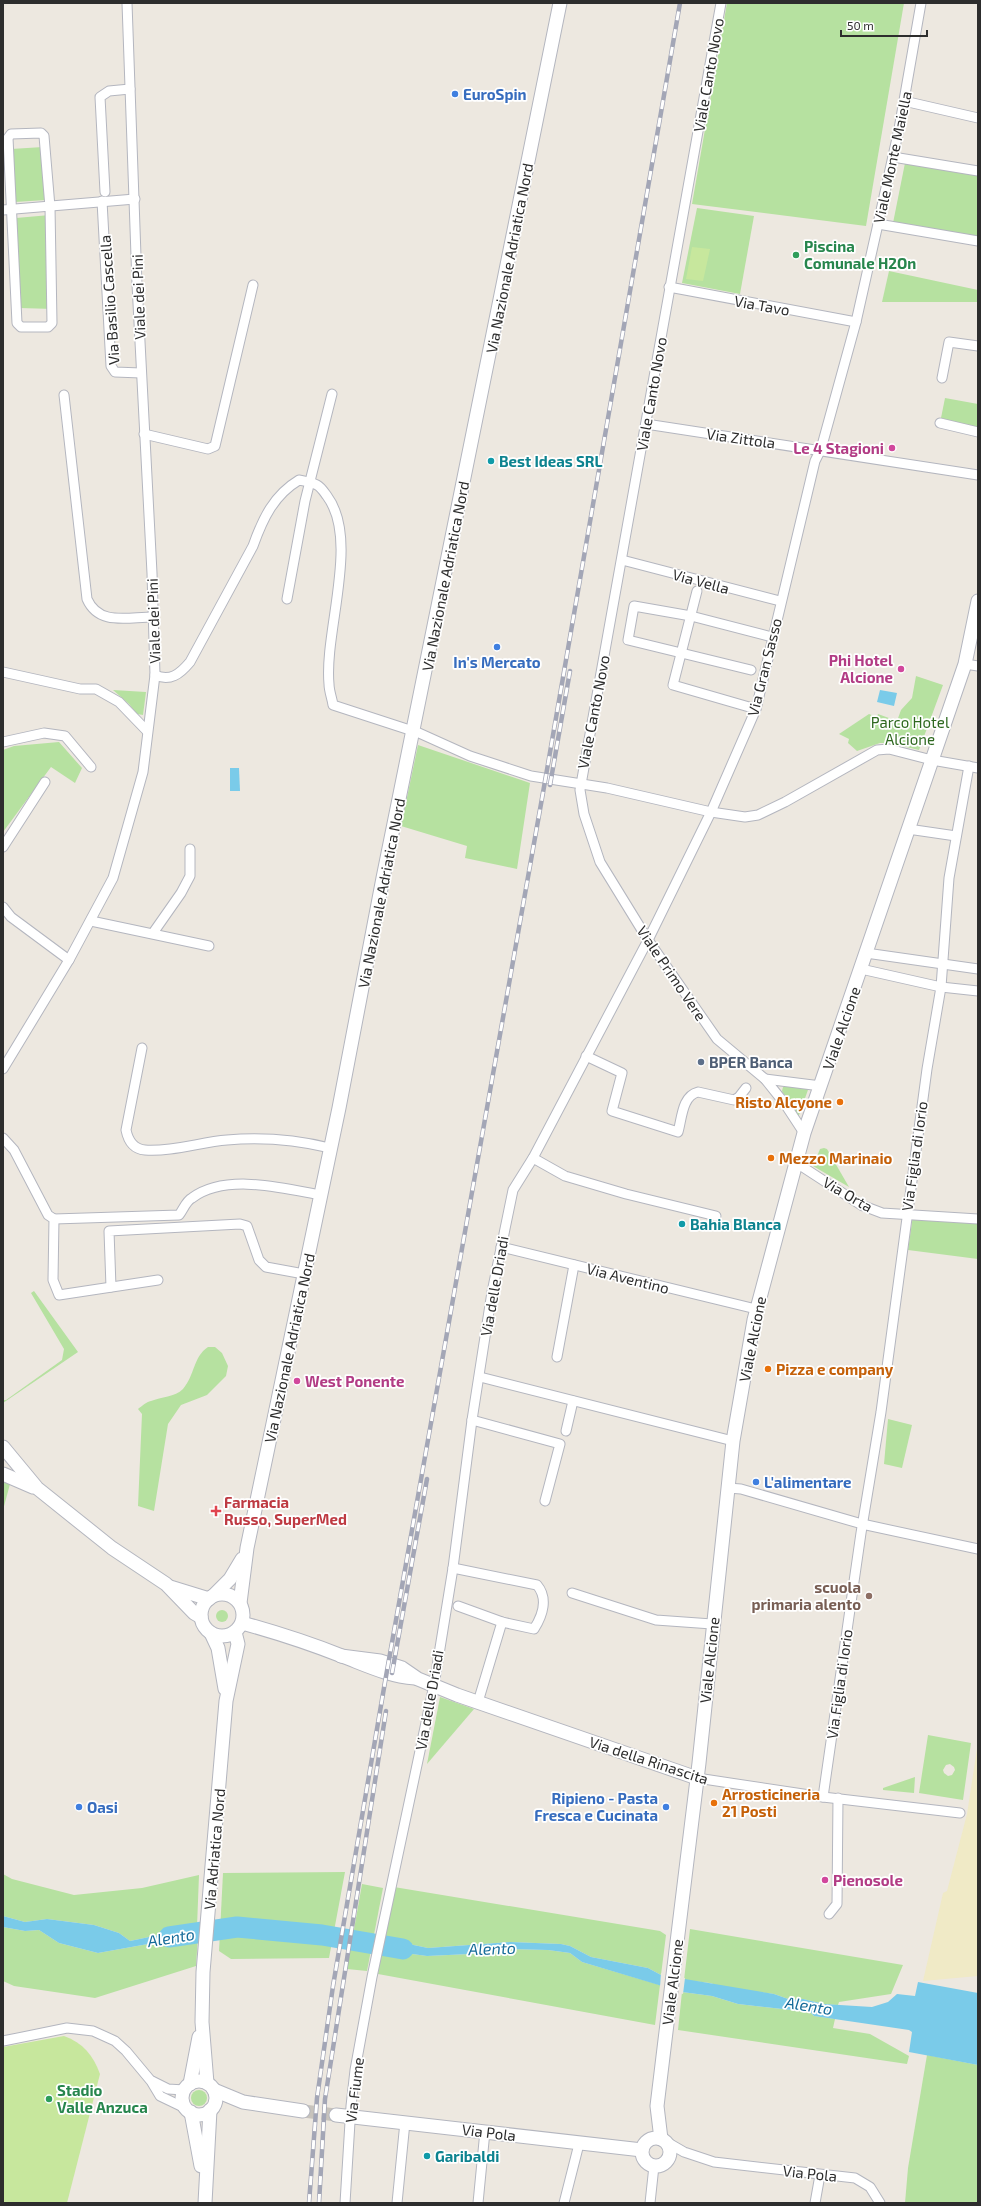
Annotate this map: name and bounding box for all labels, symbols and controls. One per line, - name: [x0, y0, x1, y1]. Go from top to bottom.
- scale bar: [841, 12, 927, 38]
- street label: Viale Canto Novo: [689, 17, 727, 133]
- text: 50 m: [847, 18, 874, 32]
- place label: EuroSpin: [463, 85, 527, 103]
- marker: EuroSpin: [450, 89, 460, 99]
- street label: Viale Monte Maiella: [869, 89, 915, 225]
- street label: Via Nazionale Adriatica Nord: [482, 161, 536, 355]
- street label: Via Basilio Cascella: [95, 234, 123, 366]
- place label: Piscina Comunale H2On: [804, 237, 916, 272]
- marker: Piscina Comunale H2On: [791, 250, 801, 260]
- street label: Viale dei Pini: [128, 254, 148, 340]
- street label: Via Tavo: [733, 291, 791, 319]
- street label: Viale Canto Novo: [632, 336, 670, 452]
- street label: Via Zittola: [705, 424, 777, 452]
- place label: Le 4 Stagioni: [793, 439, 884, 457]
- marker: Le 4 Stagioni: [887, 443, 897, 453]
- place label: Best Ideas SRL: [499, 452, 603, 470]
- marker: Best Ideas SRL: [486, 456, 496, 466]
- street label: Via Nazionale Adriatica Nord: [418, 479, 472, 673]
- street label: Via Vella: [671, 565, 731, 597]
- street label: Viale dei Pini: [143, 578, 163, 664]
- street label: Via Gran Sasso: [743, 616, 785, 718]
- marker: In's Mercato: [492, 642, 502, 652]
- place label: Phi Hotel Alcione: [829, 651, 893, 686]
- place label: In's Mercato: [453, 653, 541, 671]
- street label: Viale Canto Novo: [573, 654, 613, 770]
- marker: Phi Hotel Alcione: [896, 664, 906, 674]
- park label: Parco Hotel Alcione: [871, 713, 950, 748]
- street label: Via Nazionale Adriatica Nord: [354, 796, 408, 990]
- street label: Viale Primo Vere: [634, 922, 710, 1024]
- street label: Viale Alcione: [818, 984, 864, 1072]
- place label: BPER Banca: [709, 1053, 793, 1071]
- marker: BPER Banca: [696, 1057, 706, 1067]
- place label: Risto Alcyone: [735, 1093, 832, 1112]
- marker: Risto Alcyone: [835, 1097, 845, 1107]
- street label: Via Figlia di Iorio: [897, 1100, 931, 1212]
- place label: Mezzo Marinaio: [779, 1149, 893, 1167]
- marker: Mezzo Marinaio: [766, 1153, 776, 1163]
- street label: Via Orta: [820, 1173, 876, 1215]
- place label: Bahia Blanca: [690, 1215, 781, 1233]
- marker: Bahia Blanca: [677, 1219, 687, 1229]
- street label: Via delle Driadi: [476, 1234, 512, 1338]
- street label: Via Nazionale Adriatica Nord: [260, 1252, 318, 1444]
- street label: Via Aventino: [585, 1259, 671, 1297]
- street label: Viale Alcione: [735, 1295, 769, 1383]
- place label: Pizza e company: [776, 1360, 894, 1379]
- marker: Pizza e company: [763, 1364, 773, 1374]
- place label: West Ponente: [305, 1372, 404, 1390]
- marker: West Ponente: [292, 1376, 302, 1386]
- place label: L'alimentare: [764, 1473, 852, 1491]
- marker: L'alimentare: [751, 1477, 761, 1487]
- place label: Farmacia Russo, SuperMed: [224, 1493, 347, 1528]
- marker: Farmacia Russo, SuperMed: [211, 1506, 221, 1516]
- place label: scuola primaria alento: [751, 1578, 861, 1613]
- marker: scuola primaria alento: [864, 1591, 874, 1601]
- street label: Viale Alcione: [696, 1616, 722, 1704]
- street label: Via Figlia di Iorio: [822, 1628, 856, 1740]
- street label: Via delle Driadi: [411, 1648, 447, 1752]
- street label: Via della Rinascita: [587, 1732, 711, 1788]
- place label: Arrosticineria 21 Posti: [722, 1785, 820, 1820]
- street label: Via Adriatica Nord: [200, 1788, 228, 1910]
- place label: Ripieno - Pasta Fresca e Cucinata: [534, 1789, 658, 1824]
- place label: Oasi: [87, 1798, 118, 1816]
- marker: Arrosticineria 21 Posti: [709, 1798, 719, 1808]
- marker: Oasi: [74, 1802, 84, 1812]
- marker: Ripieno - Pasta Fresca e Cucinata: [661, 1802, 671, 1812]
- place label: Pienosole: [833, 1871, 903, 1889]
- marker: Pienosole: [820, 1875, 830, 1885]
- water label: Alento: [145, 1924, 196, 1950]
- water label: Alento: [467, 1938, 516, 1958]
- street label: Viale Alcione: [658, 1938, 686, 2026]
- water label: Alento: [783, 1992, 834, 2018]
- street label: Via Fiume: [341, 2056, 367, 2124]
- place label: Stadio Valle Anzuca: [57, 2081, 148, 2116]
- marker: Stadio Valle Anzuca: [44, 2094, 54, 2104]
- street label: Via Pola: [461, 2120, 517, 2144]
- place label: Garibaldi: [435, 2147, 499, 2165]
- marker: Garibaldi: [422, 2151, 432, 2161]
- street label: Via Pola: [782, 2161, 838, 2185]

